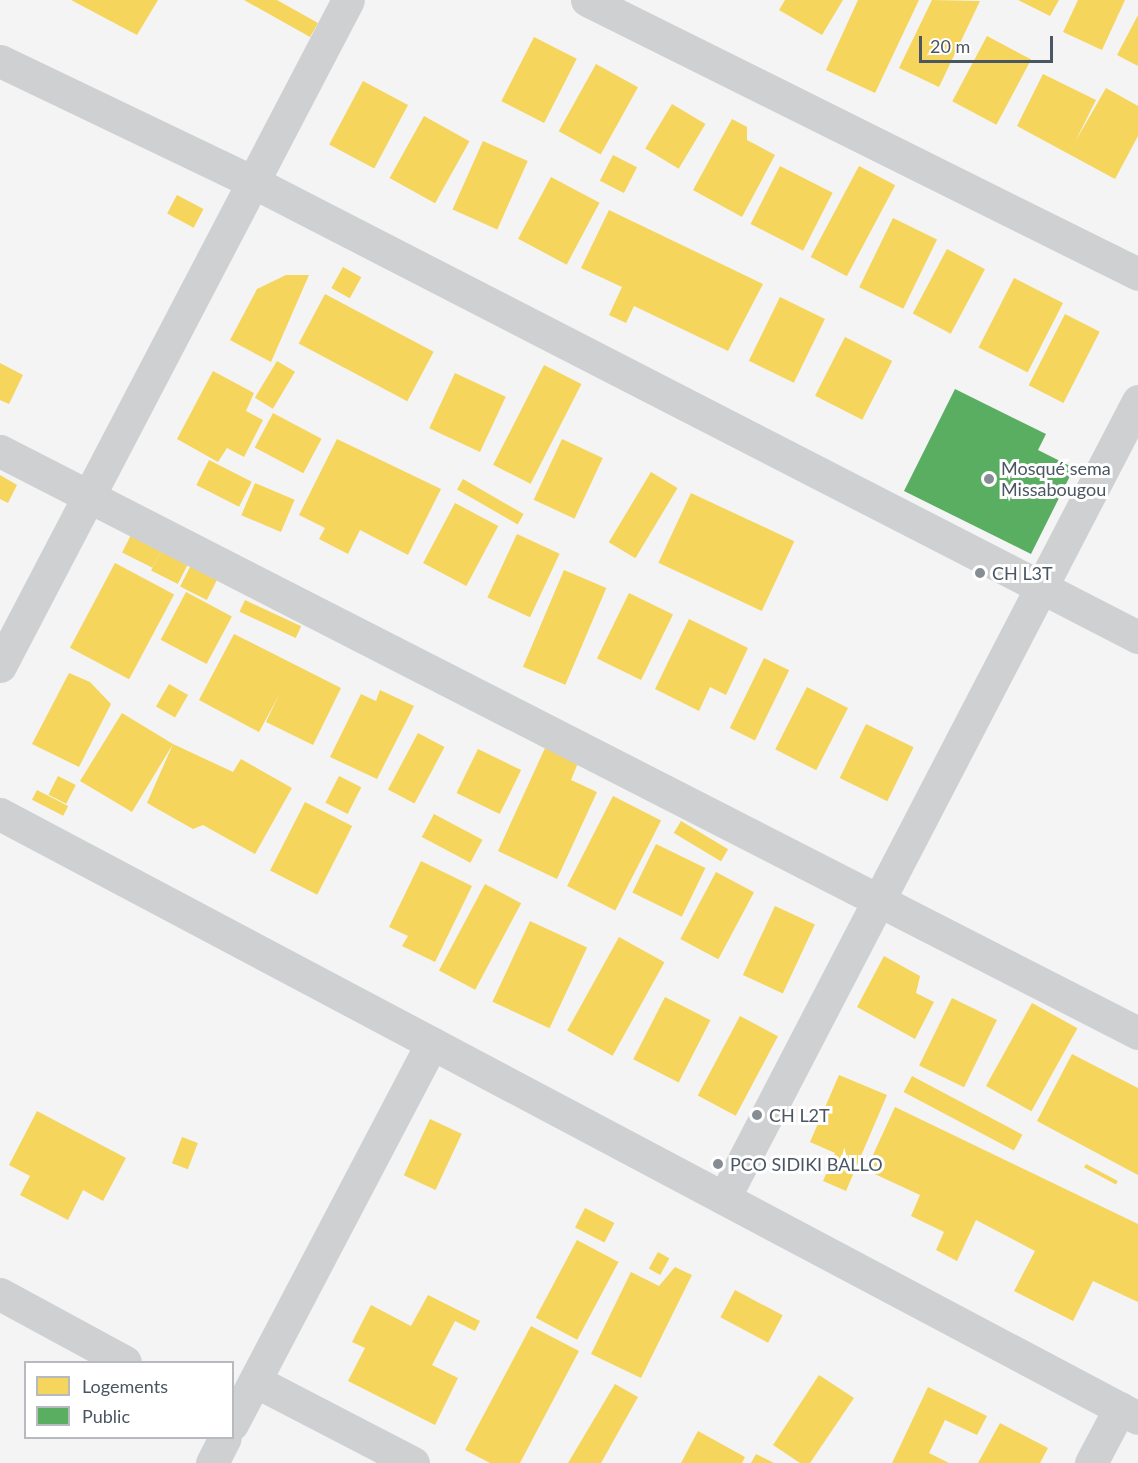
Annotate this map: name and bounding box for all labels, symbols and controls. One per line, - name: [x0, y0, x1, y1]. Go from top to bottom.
- scale bar: [922, 24, 1056, 62]
- text: 20 m: [930, 35, 970, 57]
- place label: Mosqué sema Missabougou: [1001, 458, 1111, 500]
- marker: Mosqué sema Missabougou: [982, 472, 996, 486]
- place label: CH L3T: [992, 562, 1053, 584]
- marker: CH L3T: [973, 566, 987, 580]
- place label: CH L2T: [769, 1104, 830, 1126]
- marker: CH L2T: [750, 1108, 764, 1122]
- place label: PCO SIDIKI BALLO: [730, 1153, 883, 1175]
- marker: PCO SIDIKI BALLO: [711, 1157, 725, 1171]
- legend: [24, 1361, 234, 1439]
- text: Logements: [82, 1375, 168, 1397]
- text: Public: [82, 1405, 130, 1427]

